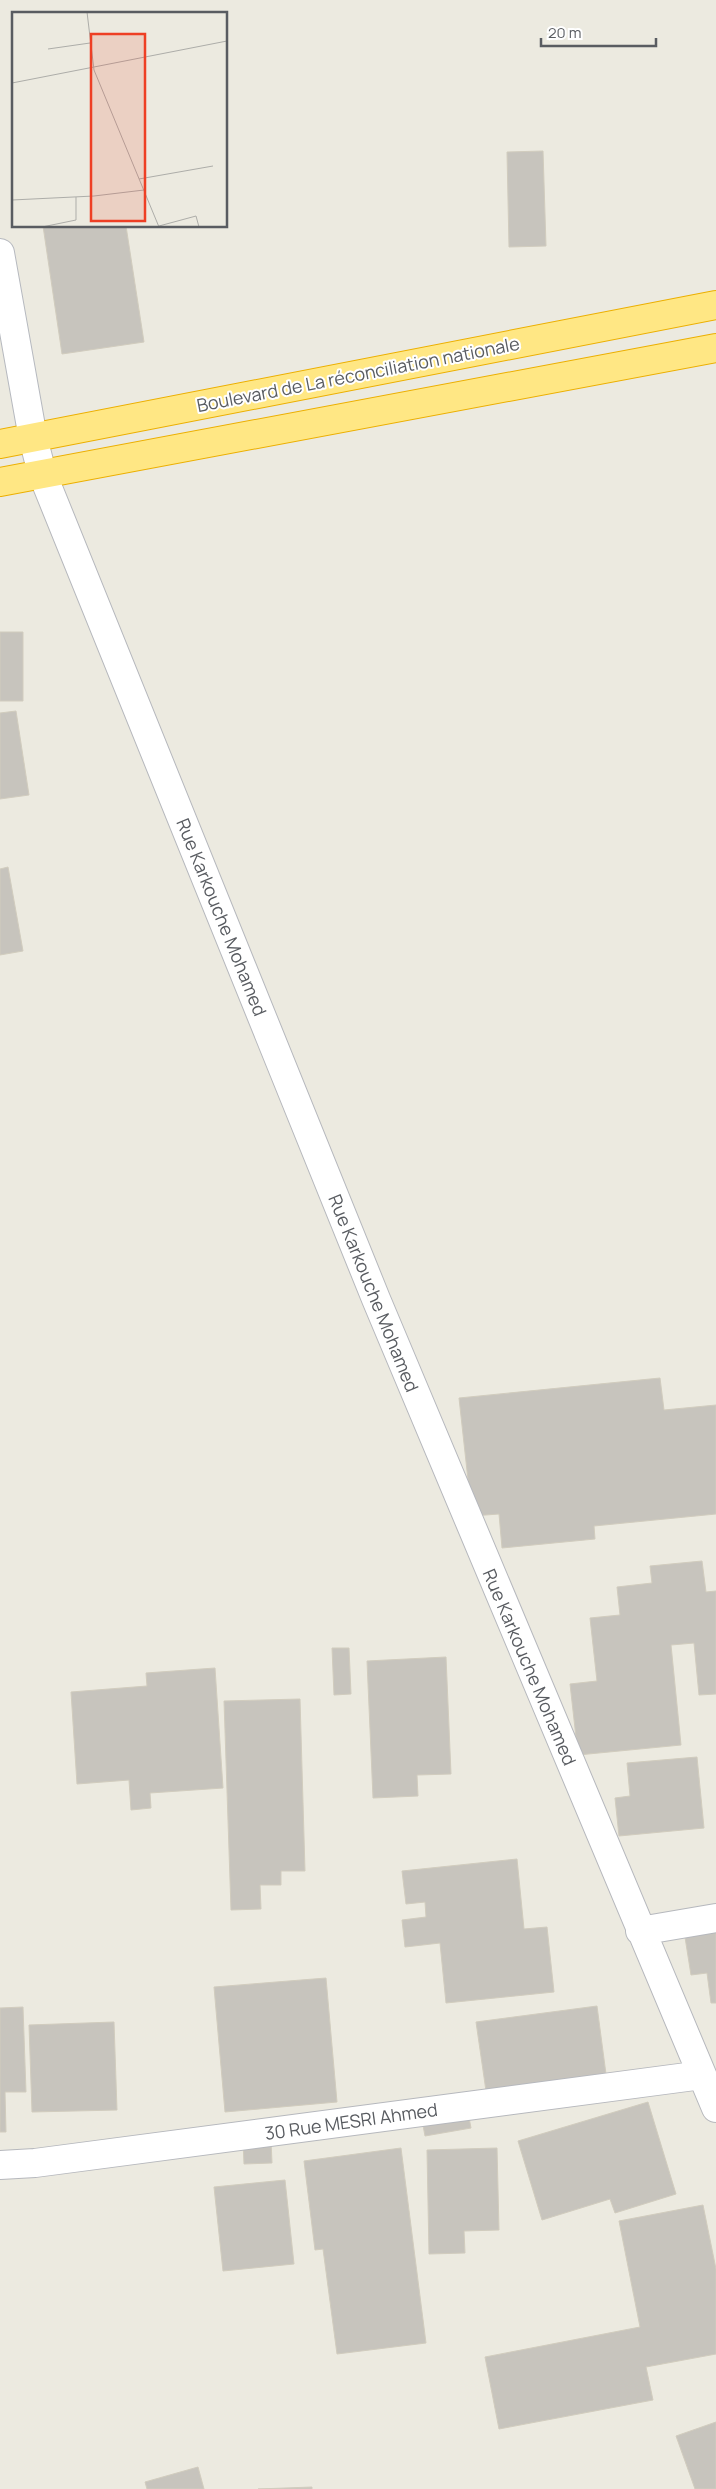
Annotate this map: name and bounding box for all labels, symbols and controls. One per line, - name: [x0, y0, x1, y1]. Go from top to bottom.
- inset map: [12, 12, 228, 228]
- scale bar: [541, 15, 656, 47]
- text: 20 m: [548, 22, 581, 43]
- street label: Boulevard de La réconciliation nationale: [195, 331, 521, 417]
- street label: Rue Karkouche Mohamed: [171, 815, 273, 1019]
- street label: Rue Karkouche Mohamed: [323, 1191, 425, 1395]
- street label: Rue Karkouche Mohamed: [478, 1565, 582, 1769]
- street label: 30 Rue MESRI Ahmed: [263, 2097, 439, 2145]

